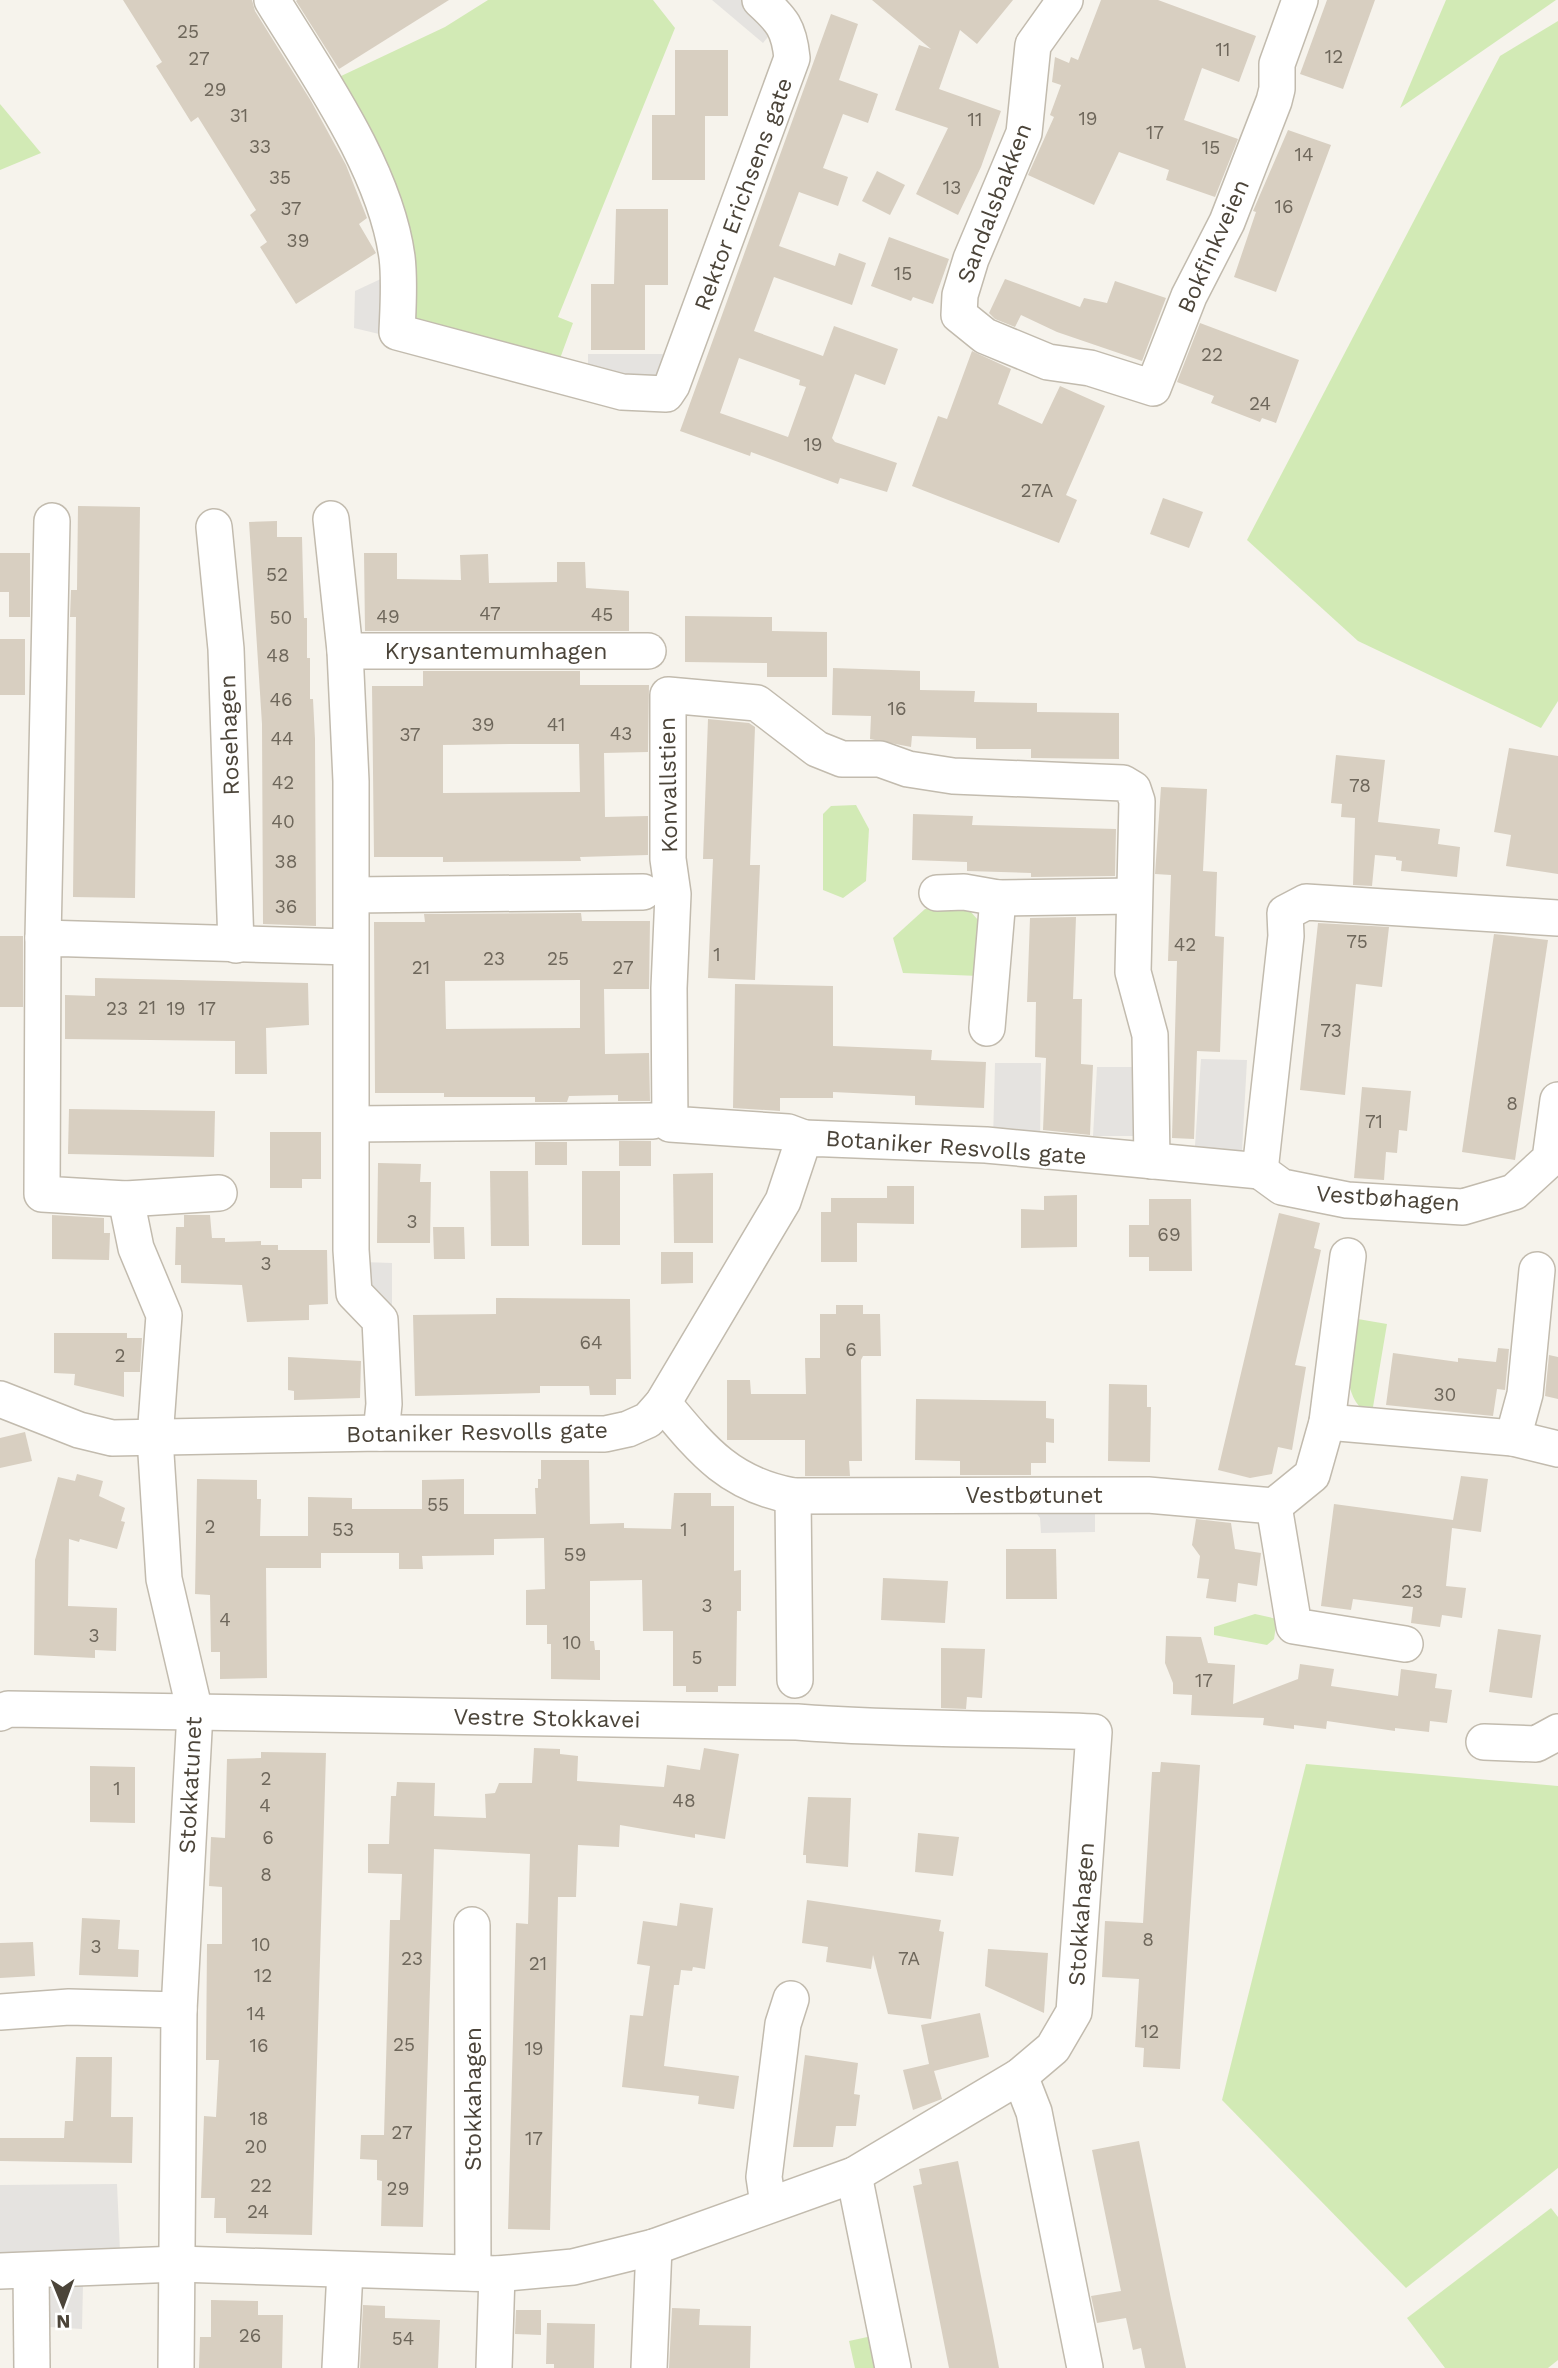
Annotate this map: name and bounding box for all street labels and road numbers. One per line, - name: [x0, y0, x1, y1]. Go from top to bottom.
- street label: Rektor Erichsens gate: [689, 74, 798, 314]
- street label: Sandalsbakken: [952, 119, 1037, 287]
- street label: Bokfinkveien: [1172, 175, 1255, 317]
- street label: Krysantemumhagen: [384, 638, 608, 665]
- street label: Rosehagen: [214, 674, 245, 796]
- street label: Konvallstien: [654, 717, 683, 853]
- street label: Botaniker Resvolls gate: [824, 1125, 1087, 1170]
- street label: Vestbøhagen: [1315, 1180, 1461, 1217]
- street label: Botaniker Resvolls gate: [346, 1417, 608, 1448]
- street label: Vestbøtunet: [965, 1482, 1103, 1509]
- street label: Vestre Stokkavei: [453, 1703, 641, 1734]
- street label: Stokkatunet: [173, 1715, 208, 1854]
- street label: Stokkahagen: [1063, 1841, 1100, 1987]
- street label: Stokkahagen: [460, 2027, 487, 2171]

